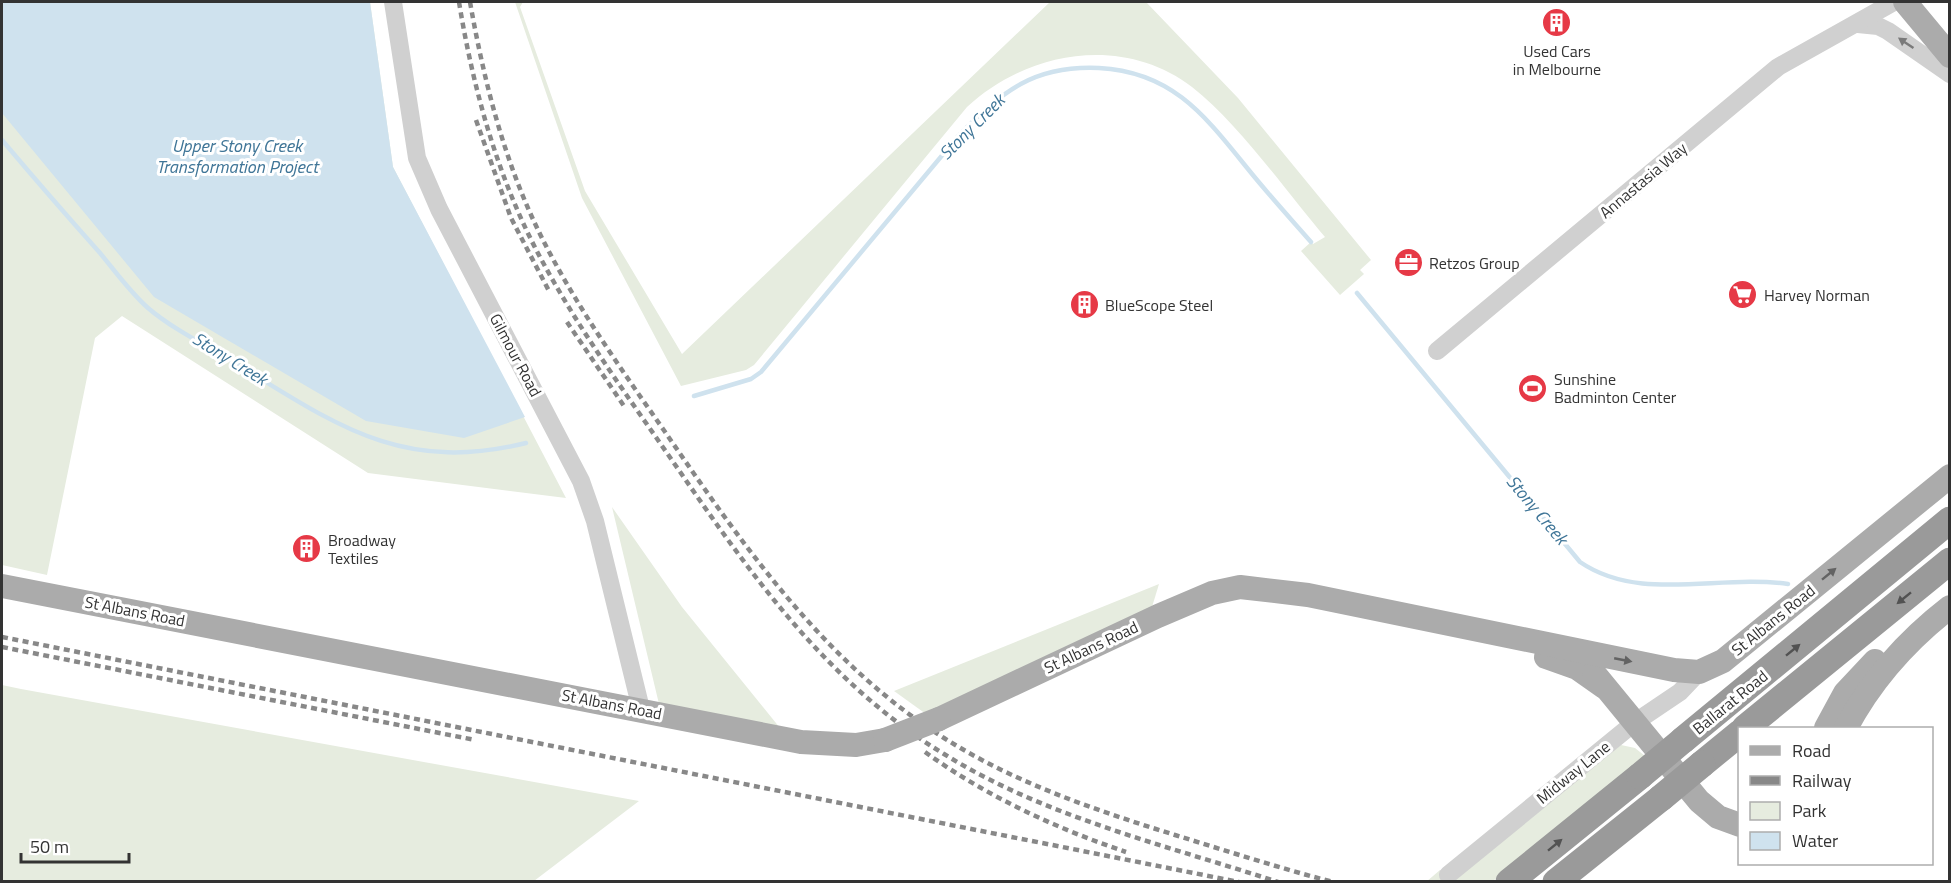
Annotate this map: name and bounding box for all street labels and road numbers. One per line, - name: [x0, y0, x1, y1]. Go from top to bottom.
- street label: Annastasia Way: [1594, 136, 1692, 224]
- street label: Gilmour Road: [484, 309, 548, 401]
- street label: St Albans Road: [1726, 579, 1820, 661]
- street label: St Albans Road: [83, 590, 187, 632]
- street label: St Albans Road: [1040, 615, 1142, 679]
- street label: Ballarat Road: [1687, 664, 1773, 740]
- street label: St Albans Road: [560, 683, 664, 725]
- street label: Midway Lane: [1531, 735, 1615, 809]

